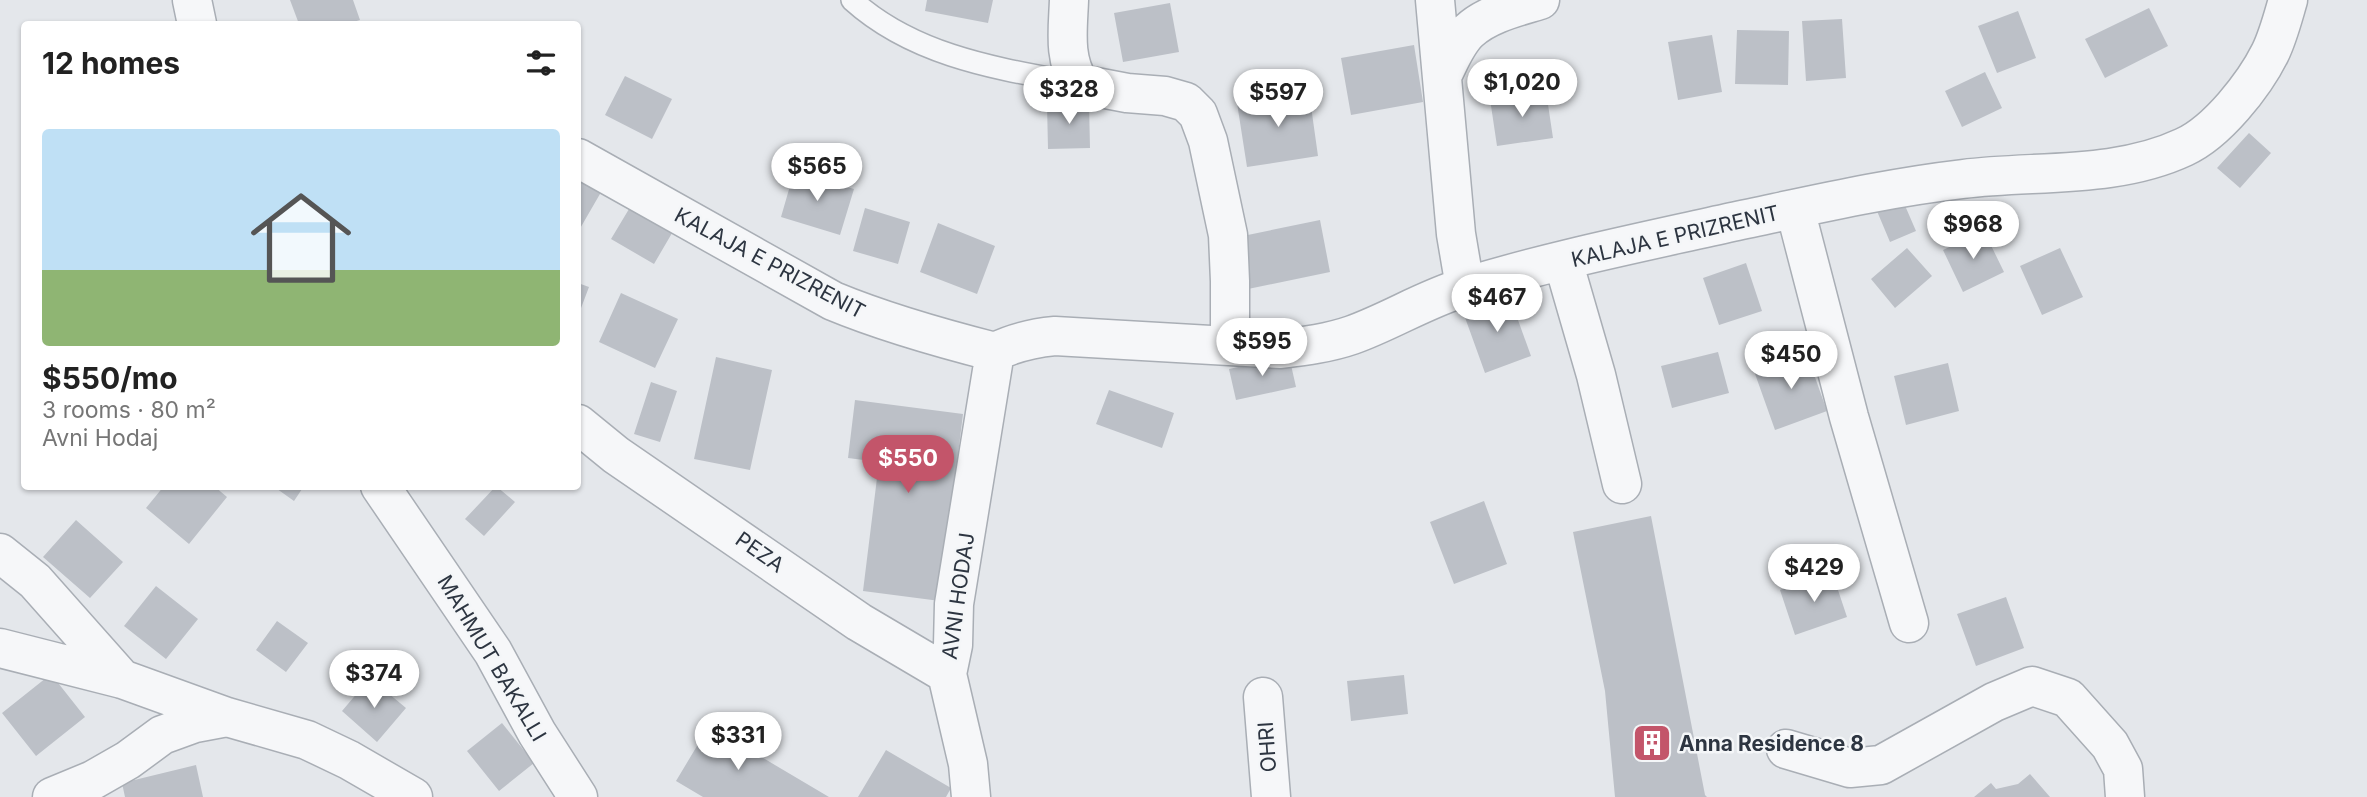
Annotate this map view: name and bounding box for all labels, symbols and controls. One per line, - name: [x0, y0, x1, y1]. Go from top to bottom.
- icon: filters: [522, 44, 560, 82]
- text: 12 homes: [42, 45, 180, 81]
- pin: $1,020: [1465, 60, 1579, 119]
- pin: $328: [1028, 66, 1110, 126]
- text: $1,020: [1483, 68, 1561, 96]
- pin: $597: [1237, 69, 1319, 129]
- text: $328: [1039, 75, 1099, 103]
- text: $597: [1249, 78, 1307, 106]
- pin: $565: [776, 144, 858, 203]
- text: $565: [787, 152, 847, 180]
- icon: home: [238, 175, 364, 301]
- street label: KALAJA E PRIZRENIT: [1569, 200, 1781, 272]
- street label: KALAJA E PRIZRENIT: [670, 202, 870, 324]
- pin: $968: [1932, 202, 2014, 261]
- text: $968: [1943, 210, 2003, 238]
- pin: $467: [1456, 274, 1538, 334]
- text: $467: [1468, 283, 1526, 311]
- pin: $595: [1221, 318, 1303, 378]
- text: $595: [1232, 327, 1292, 355]
- pin: $450: [1750, 332, 1832, 391]
- text: $450: [1761, 340, 1821, 368]
- text: $550/mo: [42, 360, 178, 396]
- text: 3 rooms · 80 m²: [42, 396, 216, 424]
- text: Avni Hodaj: [42, 424, 158, 452]
- pin: $550: [867, 435, 949, 495]
- text: $550: [878, 444, 938, 472]
- street label: PEZA: [731, 526, 789, 578]
- street label: AVNI HODAJ: [937, 531, 979, 661]
- pin: $429: [1773, 544, 1855, 604]
- text: $429: [1784, 553, 1844, 581]
- street label: MAHMUT BAKALLI: [433, 570, 551, 746]
- pin: $374: [333, 650, 415, 710]
- text: $374: [345, 659, 403, 687]
- pin: $331: [697, 712, 779, 772]
- text: $331: [711, 721, 765, 749]
- street label: OHRI: [1253, 721, 1281, 773]
- building icon: Anna Residence 8: [1631, 722, 1673, 764]
- place label: Anna Residence 8: [1679, 731, 1864, 756]

